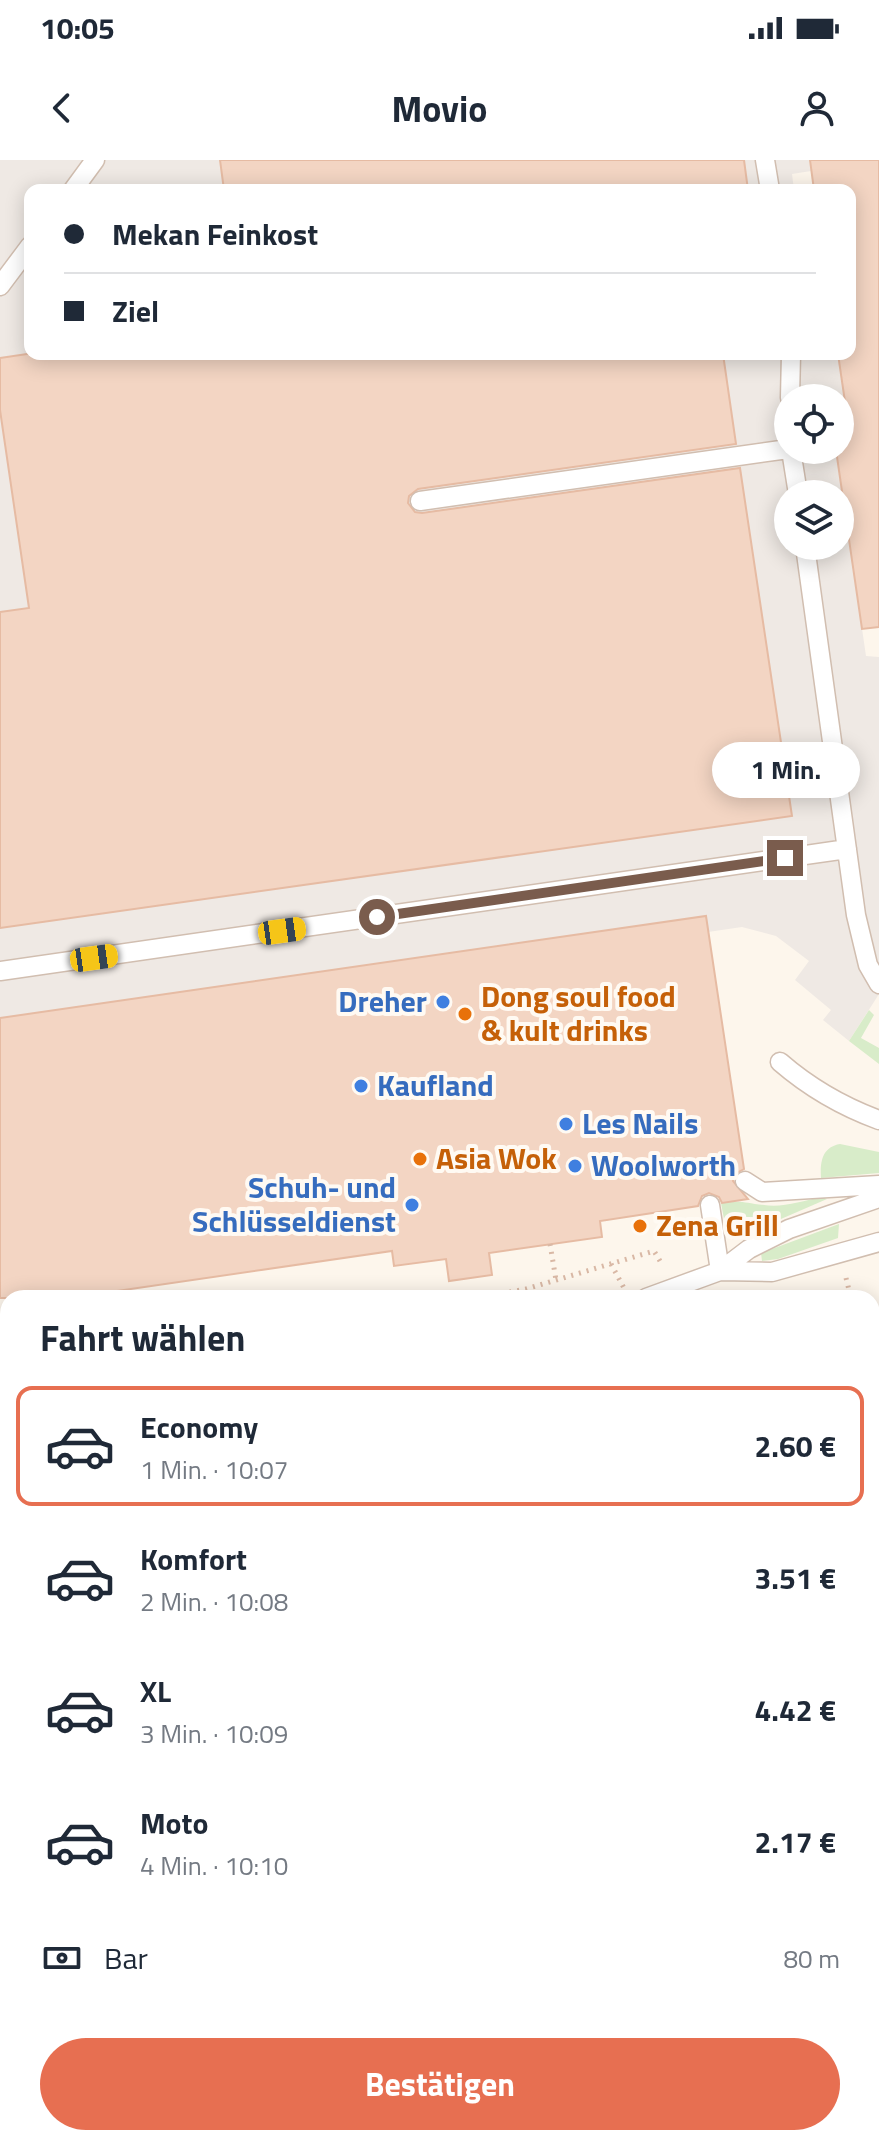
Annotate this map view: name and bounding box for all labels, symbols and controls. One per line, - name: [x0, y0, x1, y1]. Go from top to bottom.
- text: 10:05: [40, 5, 115, 51]
- text: Movio: [392, 81, 487, 136]
- icon: back: [40, 86, 84, 130]
- icon: person: [795, 86, 839, 130]
- text: Mekan Feinkost: [112, 211, 318, 257]
- text: Ziel: [112, 288, 159, 334]
- map controls: [774, 384, 854, 560]
- button: locate: [774, 384, 854, 464]
- button: layers: [774, 480, 854, 560]
- callout: 1 Min.: [711, 742, 859, 798]
- text: 1 Min.: [751, 750, 821, 789]
- route end: [767, 840, 803, 876]
- route start: [359, 899, 395, 935]
- car: [257, 916, 307, 946]
- car: [69, 943, 119, 973]
- place label: Dong soul food & kult drinks: [481, 973, 676, 1053]
- place label: Dreher: [338, 978, 427, 1024]
- marker: Dreher: [434, 993, 452, 1011]
- marker: Dong soul food & kult drinks: [456, 1005, 474, 1023]
- place label: Kaufland: [377, 1062, 494, 1108]
- marker: Kaufland: [352, 1077, 370, 1095]
- place label: Les Nails: [582, 1100, 698, 1146]
- marker: Les Nails: [557, 1115, 575, 1133]
- place label: Asia Wok: [436, 1135, 557, 1181]
- place label: Woolworth: [591, 1142, 736, 1188]
- marker: Asia Wok: [411, 1150, 429, 1168]
- marker: Woolworth: [566, 1157, 584, 1175]
- place label: Schuh- und Schlüsseldienst: [192, 1164, 396, 1244]
- marker: Schuh- und Schlüsseldienst: [403, 1196, 421, 1214]
- place label: Zena Grill: [656, 1202, 779, 1248]
- marker: Zena Grill: [631, 1217, 649, 1235]
- text: Fahrt wählen: [40, 1310, 245, 1365]
- text: Economy: [140, 1404, 258, 1450]
- icon: car: [44, 1410, 116, 1482]
- text: 2.60 €: [755, 1423, 836, 1469]
- text: 1 Min. · 10:07: [140, 1450, 288, 1489]
- text: Komfort: [140, 1536, 247, 1582]
- icon: car: [44, 1542, 116, 1614]
- text: 3.51 €: [755, 1555, 836, 1601]
- text: 2 Min. · 10:08: [140, 1582, 288, 1621]
- text: XL: [140, 1668, 171, 1714]
- icon: car: [44, 1674, 116, 1746]
- text: 4.42 €: [755, 1687, 836, 1733]
- text: 3 Min. · 10:09: [140, 1714, 288, 1753]
- text: Moto: [140, 1800, 208, 1846]
- icon: car: [44, 1806, 116, 1878]
- text: 2.17 €: [755, 1819, 836, 1865]
- text: 4 Min. · 10:10: [140, 1846, 288, 1885]
- text: Bar: [104, 1935, 148, 1981]
- icon: cash: [40, 1936, 84, 1980]
- text: 80 m: [783, 1939, 840, 1978]
- button: Bestätigen: [40, 2038, 840, 2130]

